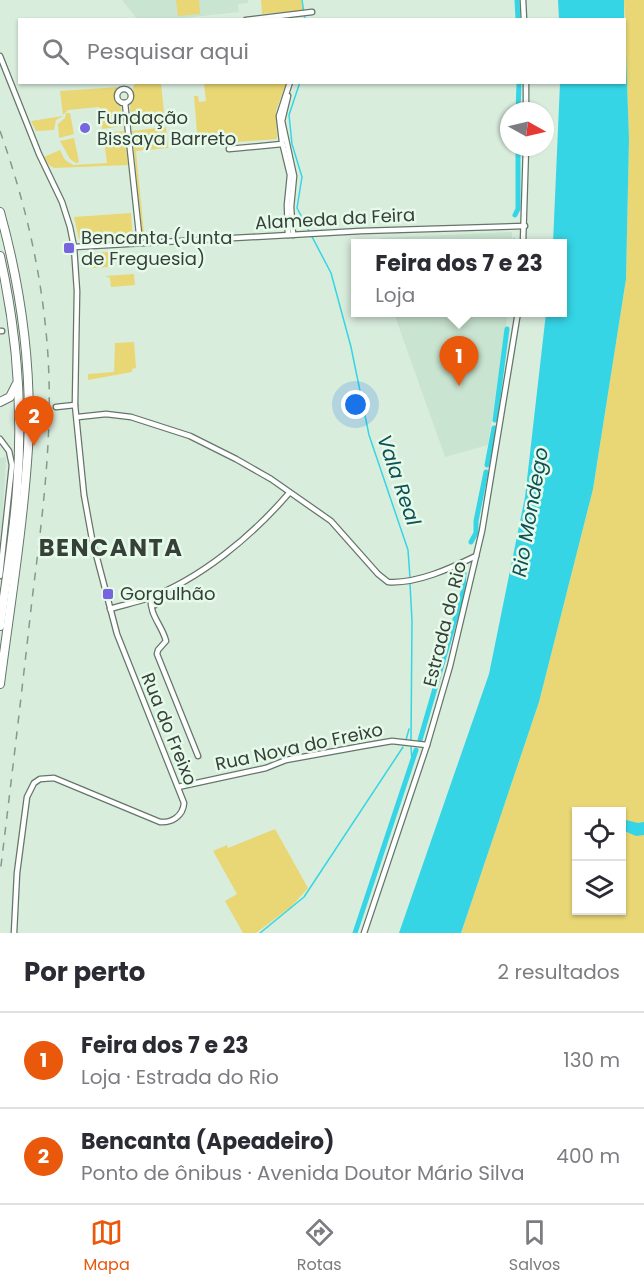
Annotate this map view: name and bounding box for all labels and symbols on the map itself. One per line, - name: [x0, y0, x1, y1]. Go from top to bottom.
- north arrow: [500, 102, 554, 156]
- place label: Fundação Bissaya Barreto: [97, 105, 236, 151]
- marker: Fundação Bissaya Barreto: [78, 121, 92, 135]
- street label: Alameda da Feira: [254, 202, 416, 235]
- place label: Bencanta (Junta de Freguesia): [81, 225, 232, 271]
- marker: Bencanta (Junta de Freguesia): [62, 241, 76, 255]
- pin: 1: [440, 336, 478, 386]
- your location: [341, 390, 370, 419]
- pin: 2: [15, 396, 54, 446]
- water label: Vala Real: [370, 431, 428, 529]
- water label: Rio Mondego: [505, 445, 555, 579]
- district label: BENCANTA: [39, 531, 183, 564]
- street label: Estrada do Rio: [417, 558, 472, 689]
- place label: Gorgulhão: [120, 581, 216, 606]
- marker: Gorgulhão: [101, 587, 115, 601]
- street label: Rua do Freixo: [135, 669, 203, 789]
- street label: Rua Nova do Freixo: [213, 717, 385, 776]

